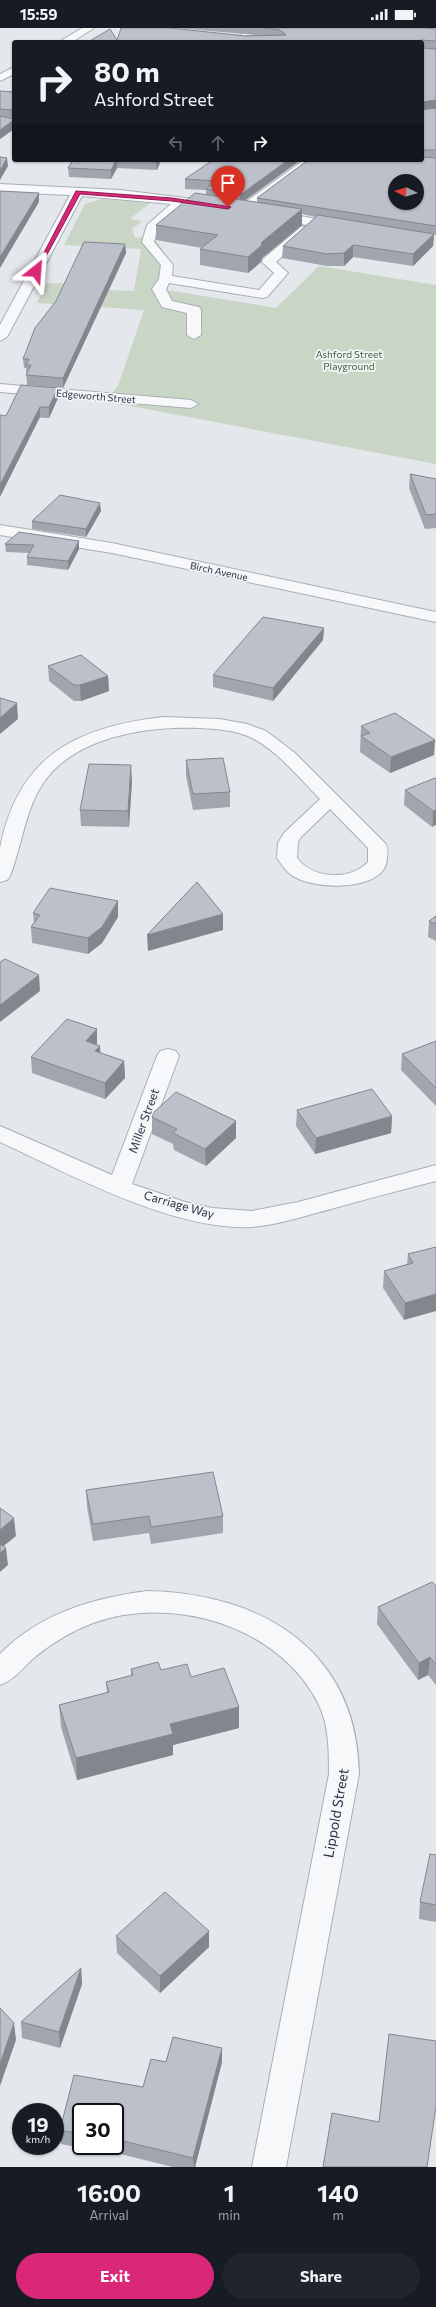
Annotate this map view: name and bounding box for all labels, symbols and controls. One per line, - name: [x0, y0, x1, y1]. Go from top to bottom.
- text: 15:59: [20, 5, 58, 23]
- text: 80 m: [94, 54, 160, 88]
- icon: right: [28, 56, 80, 108]
- text: Ashford Street: [94, 88, 214, 110]
- icon: left: [165, 132, 187, 154]
- icon: ahead: [207, 132, 229, 154]
- icon: right: [249, 132, 271, 154]
- pin: [211, 166, 245, 207]
- icon: arrive: [217, 172, 239, 194]
- north arrow: [388, 174, 424, 210]
- map controls: [388, 174, 424, 210]
- position arrow: [15, 250, 57, 292]
- park label: Ashford Street Playground: [316, 348, 382, 372]
- street label: Edgeworth Street: [56, 387, 136, 405]
- street label: Birch Avenue: [189, 559, 249, 583]
- street label: Miller Street: [125, 1086, 161, 1155]
- street label: Carriage Way: [143, 1187, 216, 1221]
- street label: Lippold Street: [319, 1767, 352, 1859]
- speed limit sign: 30: [72, 2103, 124, 2155]
- text: 19: [27, 2112, 49, 2136]
- text: km/h: [26, 2133, 50, 2145]
- text: 16:00: [77, 2178, 141, 2207]
- text: 1: [224, 2178, 235, 2207]
- text: 140: [317, 2178, 359, 2207]
- text: Arrival: [89, 2207, 129, 2223]
- text: min: [218, 2207, 240, 2223]
- text: m: [332, 2207, 344, 2223]
- button: Exit: [16, 2253, 214, 2299]
- button: Share: [222, 2253, 420, 2299]

